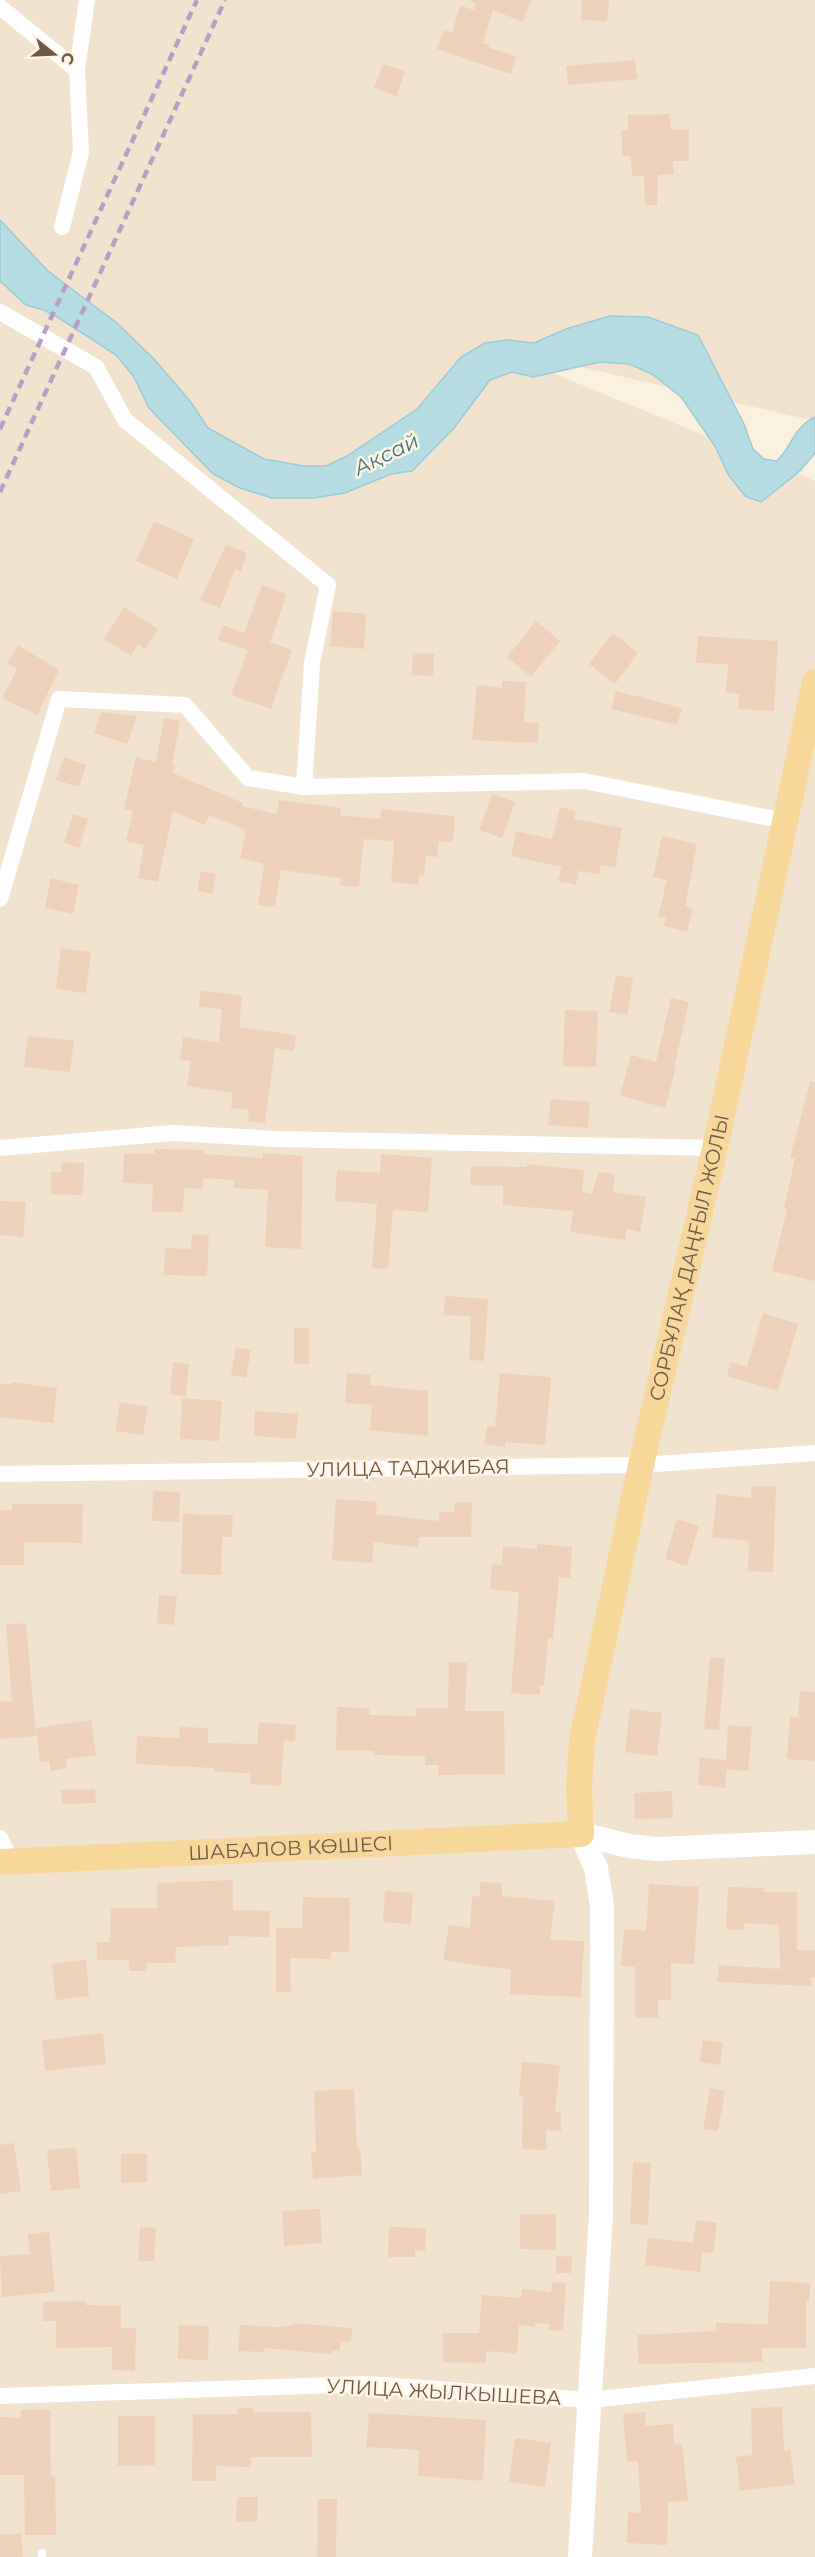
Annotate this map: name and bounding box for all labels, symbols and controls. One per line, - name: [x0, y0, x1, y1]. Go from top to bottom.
- north arrow: [24, 24, 84, 84]
- text: С: [57, 50, 79, 67]
- water label: Ақсай: [348, 428, 423, 481]
- street label: СОРБҰЛАҚ ДАҢҒЫЛ ЖОЛЫ: [644, 1112, 734, 1403]
- street label: УЛИЦА ТАДЖИБАЯ: [306, 1454, 510, 1482]
- street label: ШАБАЛОВ КӨШЕСІ: [188, 1831, 394, 1865]
- street label: УЛИЦА ЖЫЛКЫШЕВА: [326, 2374, 562, 2410]

